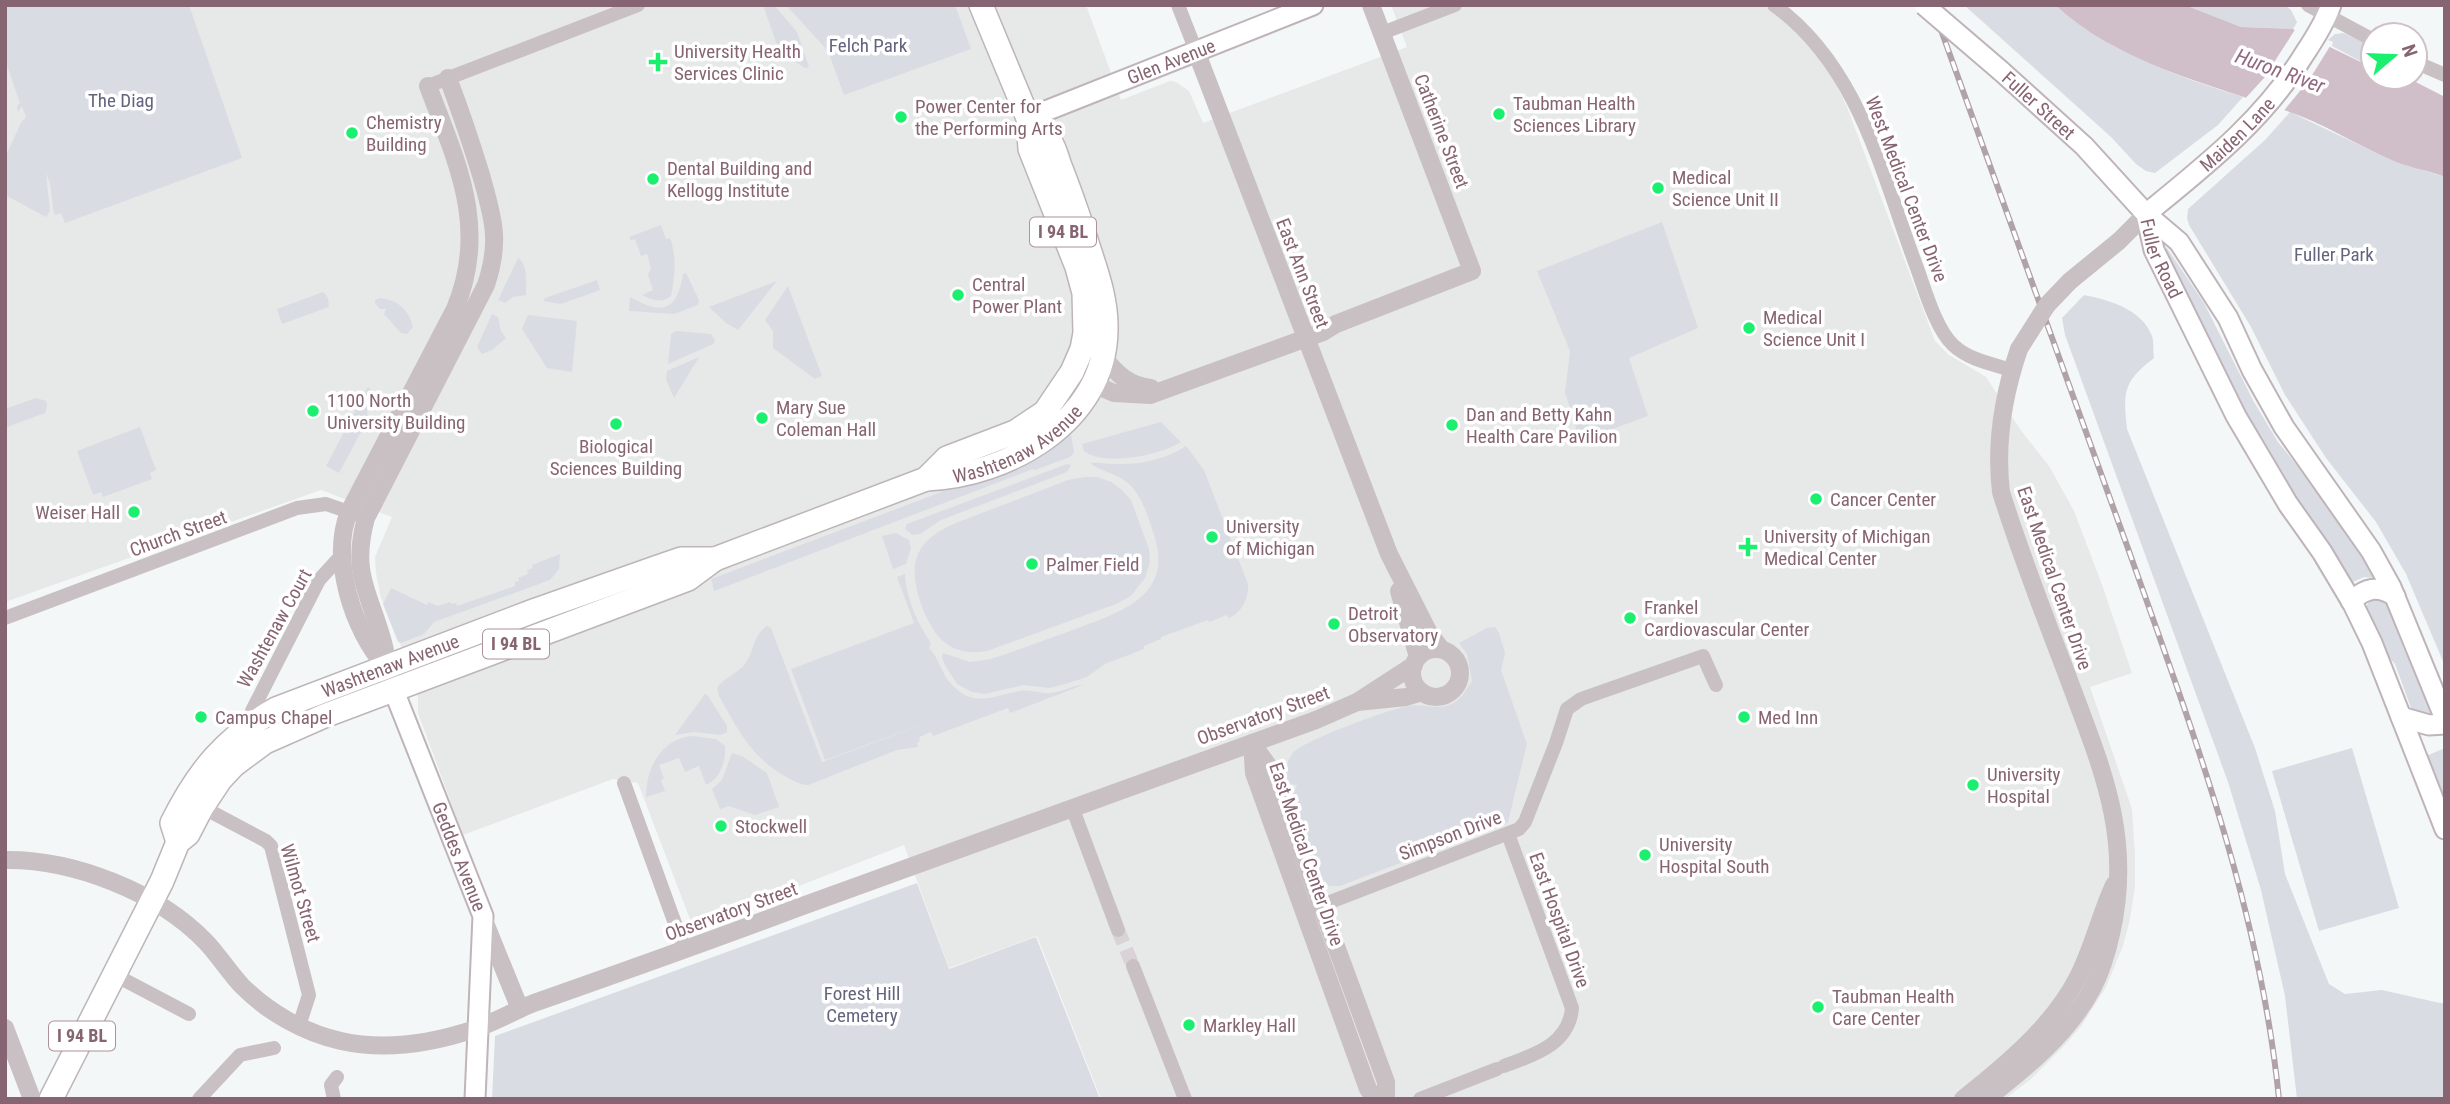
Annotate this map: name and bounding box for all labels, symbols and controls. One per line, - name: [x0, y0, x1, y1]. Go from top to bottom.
- north arrow: [2359, 21, 2429, 91]
- park label: Felch Park: [829, 34, 908, 57]
- street label: Glen Avenue: [1124, 34, 1219, 89]
- place label: University Health Services Clinic: [674, 40, 801, 85]
- text: N: [2397, 41, 2422, 60]
- water label: Huron River: [2232, 44, 2329, 98]
- marker: University Health Services Clinic: [648, 52, 668, 72]
- street label: Fuller Street: [1997, 67, 2080, 144]
- street label: Catherine Street: [1409, 71, 1474, 192]
- park label: The Diag: [88, 89, 154, 112]
- place label: Taubman Health Sciences Library: [1513, 92, 1636, 137]
- street label: West Medical Center Drive: [1861, 93, 1953, 285]
- street label: Maiden Lane: [2195, 93, 2280, 177]
- place label: Power Center for the Performing Arts: [915, 95, 1063, 140]
- marker: Taubman Health Sciences Library: [1491, 106, 1507, 122]
- marker: Power Center for the Performing Arts: [893, 109, 909, 125]
- place label: Chemistry Building: [366, 111, 442, 156]
- marker: Chemistry Building: [344, 125, 360, 141]
- place label: Dental Building and Kellogg Institute: [667, 157, 812, 202]
- place label: Medical Science Unit II: [1672, 166, 1779, 211]
- marker: Dental Building and Kellogg Institute: [645, 171, 661, 187]
- marker: Medical Science Unit II: [1650, 180, 1666, 196]
- street label: East Ann Street: [1271, 215, 1334, 331]
- street label: Fuller Road: [2135, 216, 2187, 302]
- road number: I 94 BL: [1030, 218, 1096, 246]
- park label: Fuller Park: [2294, 243, 2374, 266]
- place label: Central Power Plant: [972, 273, 1062, 318]
- marker: Central Power Plant: [950, 287, 966, 303]
- place label: Medical Science Unit I: [1763, 306, 1865, 351]
- marker: Medical Science Unit I: [1741, 320, 1757, 336]
- place label: 1100 North University Building: [327, 389, 466, 434]
- place label: Mary Sue Coleman Hall: [776, 396, 876, 441]
- street label: Washtenaw Avenue: [951, 401, 1087, 488]
- marker: 1100 North University Building: [305, 403, 321, 419]
- place label: Dan and Betty Kahn Health Care Pavilion: [1466, 403, 1617, 448]
- marker: Mary Sue Coleman Hall: [754, 410, 770, 426]
- marker: Biological Sciences Building: [608, 416, 624, 432]
- marker: Dan and Betty Kahn Health Care Pavilion: [1444, 417, 1460, 433]
- place label: Biological Sciences Building: [550, 435, 682, 480]
- street label: East Medical Center Drive: [2012, 484, 2097, 673]
- place label: Cancer Center: [1830, 488, 1936, 511]
- marker: Cancer Center: [1808, 491, 1824, 507]
- place label: Weiser Hall: [35, 501, 120, 524]
- marker: Weiser Hall: [126, 504, 142, 520]
- street label: Church Street: [127, 505, 230, 562]
- place label: University of Michigan: [1226, 515, 1315, 560]
- place label: University of Michigan Medical Center: [1764, 525, 1930, 570]
- marker: University of Michigan: [1204, 529, 1220, 545]
- marker: University of Michigan Medical Center: [1738, 537, 1758, 557]
- place label: Palmer Field: [1046, 553, 1139, 576]
- marker: Palmer Field: [1024, 556, 1040, 572]
- street label: Washtenaw Court: [232, 565, 317, 692]
- place label: Frankel Cardiovascular Center: [1644, 596, 1809, 641]
- place label: Detroit Observatory: [1348, 602, 1438, 647]
- marker: Frankel Cardiovascular Center: [1622, 610, 1638, 626]
- marker: Detroit Observatory: [1326, 616, 1342, 632]
- street label: Washtenaw Avenue: [318, 629, 462, 703]
- road number: I 94 BL: [483, 630, 549, 658]
- street label: Observatory Street: [1194, 681, 1332, 750]
- place label: Campus Chapel: [215, 706, 332, 729]
- place label: Med Inn: [1758, 706, 1818, 729]
- marker: Campus Chapel: [193, 709, 209, 725]
- marker: Med Inn: [1736, 709, 1752, 725]
- street label: East Medical Center Drive: [1264, 760, 1349, 949]
- place label: University Hospital: [1987, 763, 2061, 808]
- marker: University Hospital: [1965, 777, 1981, 793]
- street label: Geddes Avenue: [427, 799, 491, 915]
- street label: Simpson Drive: [1396, 805, 1505, 865]
- place label: Stockwell: [735, 815, 807, 838]
- marker: Stockwell: [713, 818, 729, 834]
- place label: University Hospital South: [1659, 833, 1770, 878]
- street label: Wilmot Street: [275, 841, 326, 945]
- marker: University Hospital South: [1637, 847, 1653, 863]
- street label: East Hospital Drive: [1524, 849, 1595, 991]
- street label: Observatory Street: [662, 877, 800, 946]
- park label: Forest Hill Cemetery: [824, 982, 900, 1027]
- place label: Taubman Health Care Center: [1832, 985, 1954, 1030]
- marker: Taubman Health Care Center: [1810, 999, 1826, 1015]
- place label: Markley Hall: [1203, 1014, 1296, 1037]
- marker: Markley Hall: [1181, 1017, 1197, 1033]
- road number: I 94 BL: [49, 1021, 115, 1050]

